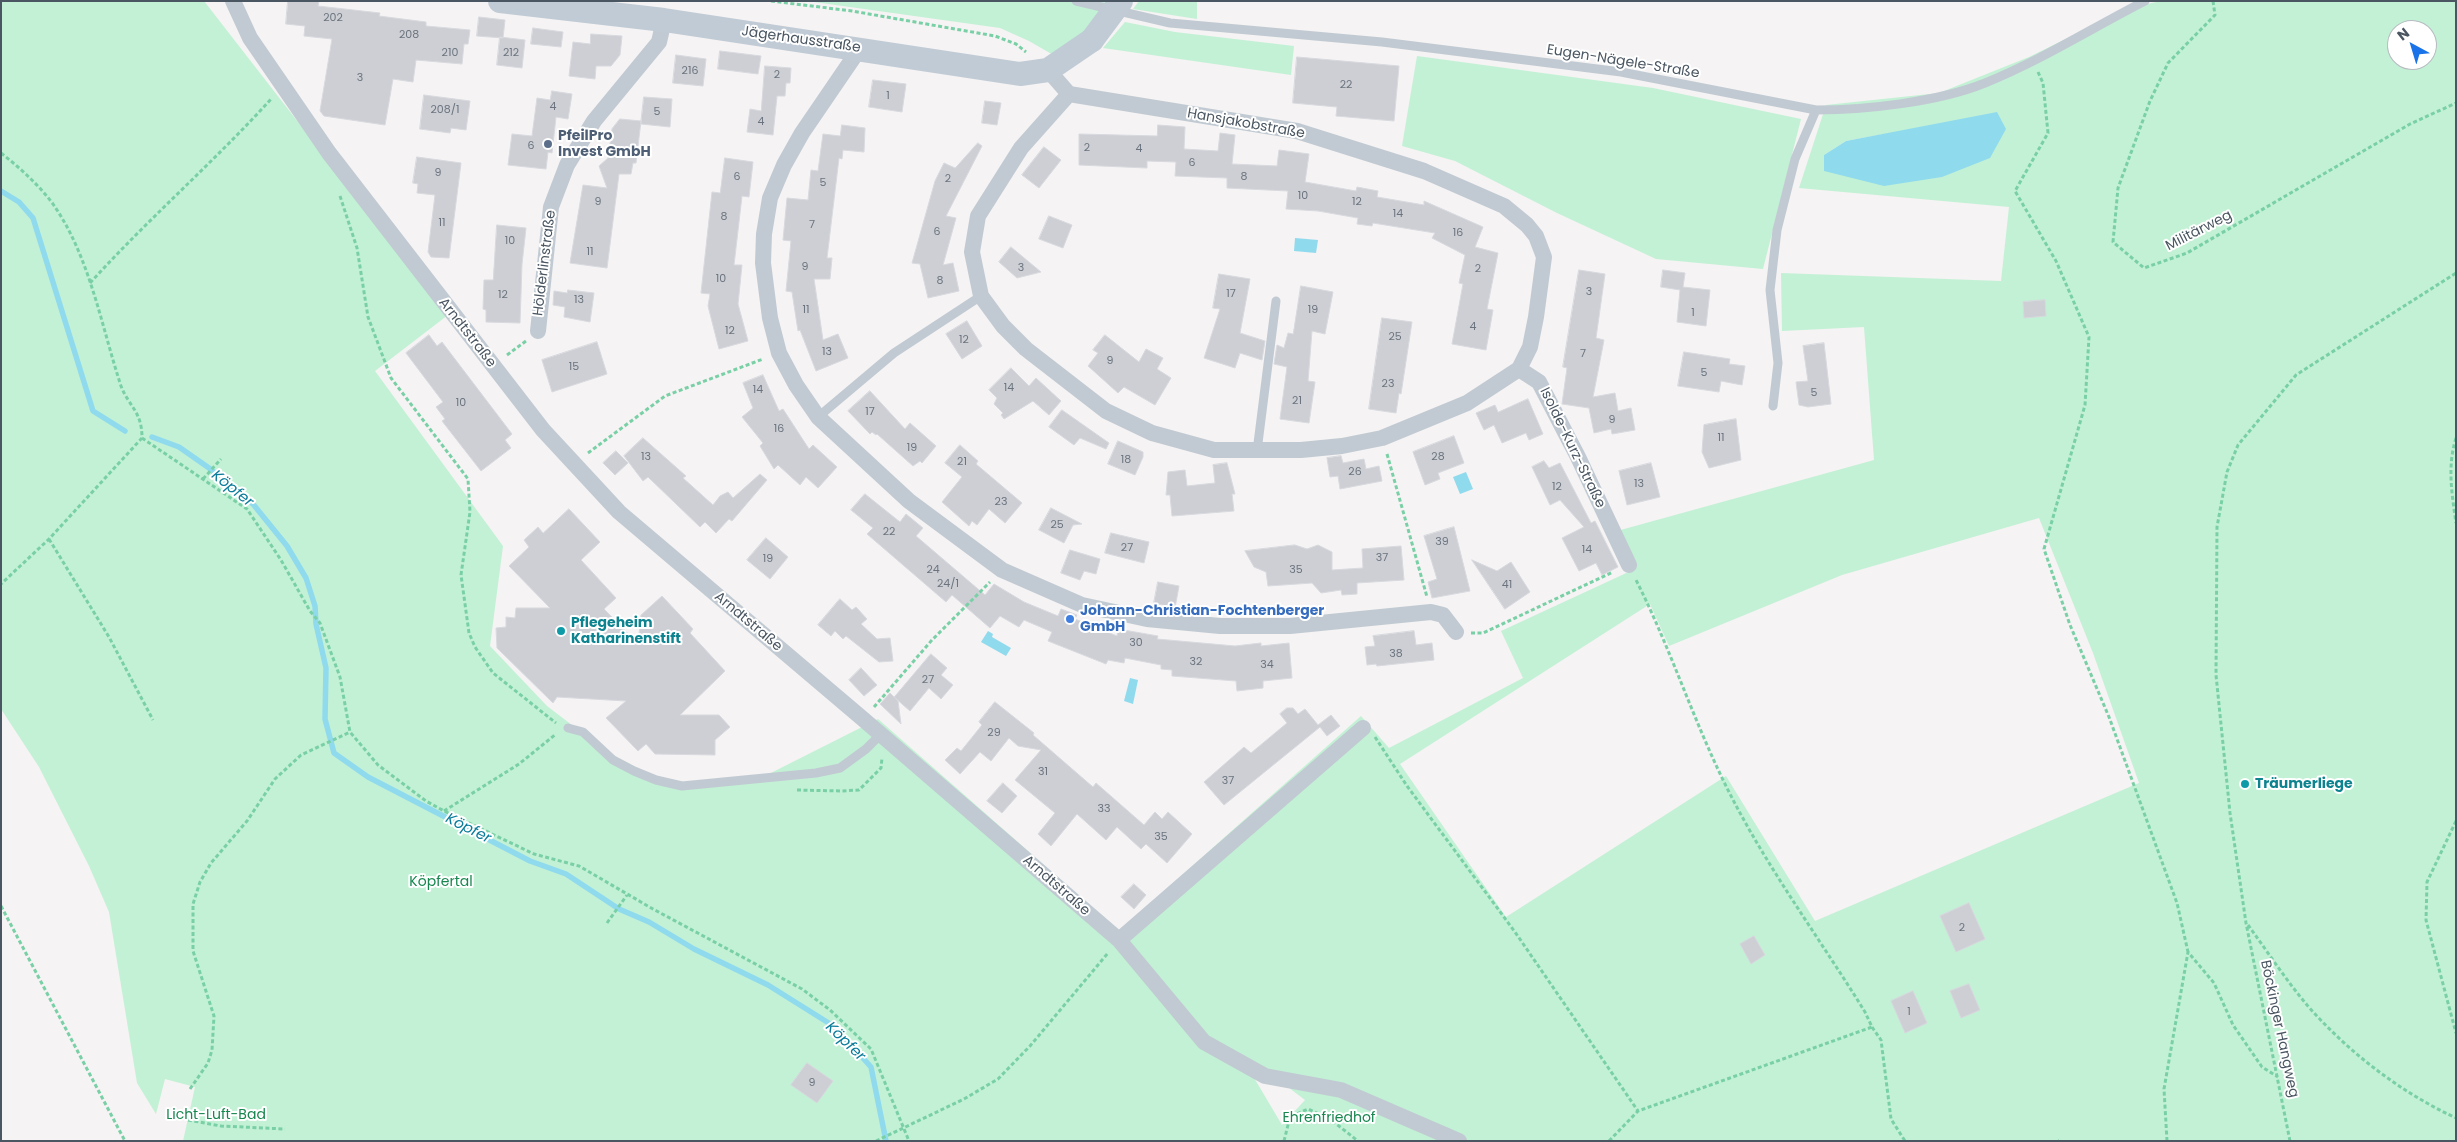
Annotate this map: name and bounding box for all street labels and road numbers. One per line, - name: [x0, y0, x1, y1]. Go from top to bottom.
- street label: Jägerhausstraße: [740, 23, 862, 57]
- street label: Eugen-Nägele-Straße: [1545, 42, 1701, 82]
- street label: Hansjakobstraße: [1186, 105, 1306, 143]
- street label: Militärweg: [2163, 207, 2235, 255]
- street label: Hölderlinstraße: [530, 209, 560, 317]
- street label: Arndtstraße: [435, 295, 499, 371]
- street label: Isolde-Kurz-Straße: [1536, 385, 1608, 511]
- street label: Arndtstraße: [711, 589, 785, 655]
- street label: Arndtstraße: [1019, 852, 1093, 920]
- street label: Böckinger Hangweg: [2256, 959, 2302, 1099]

